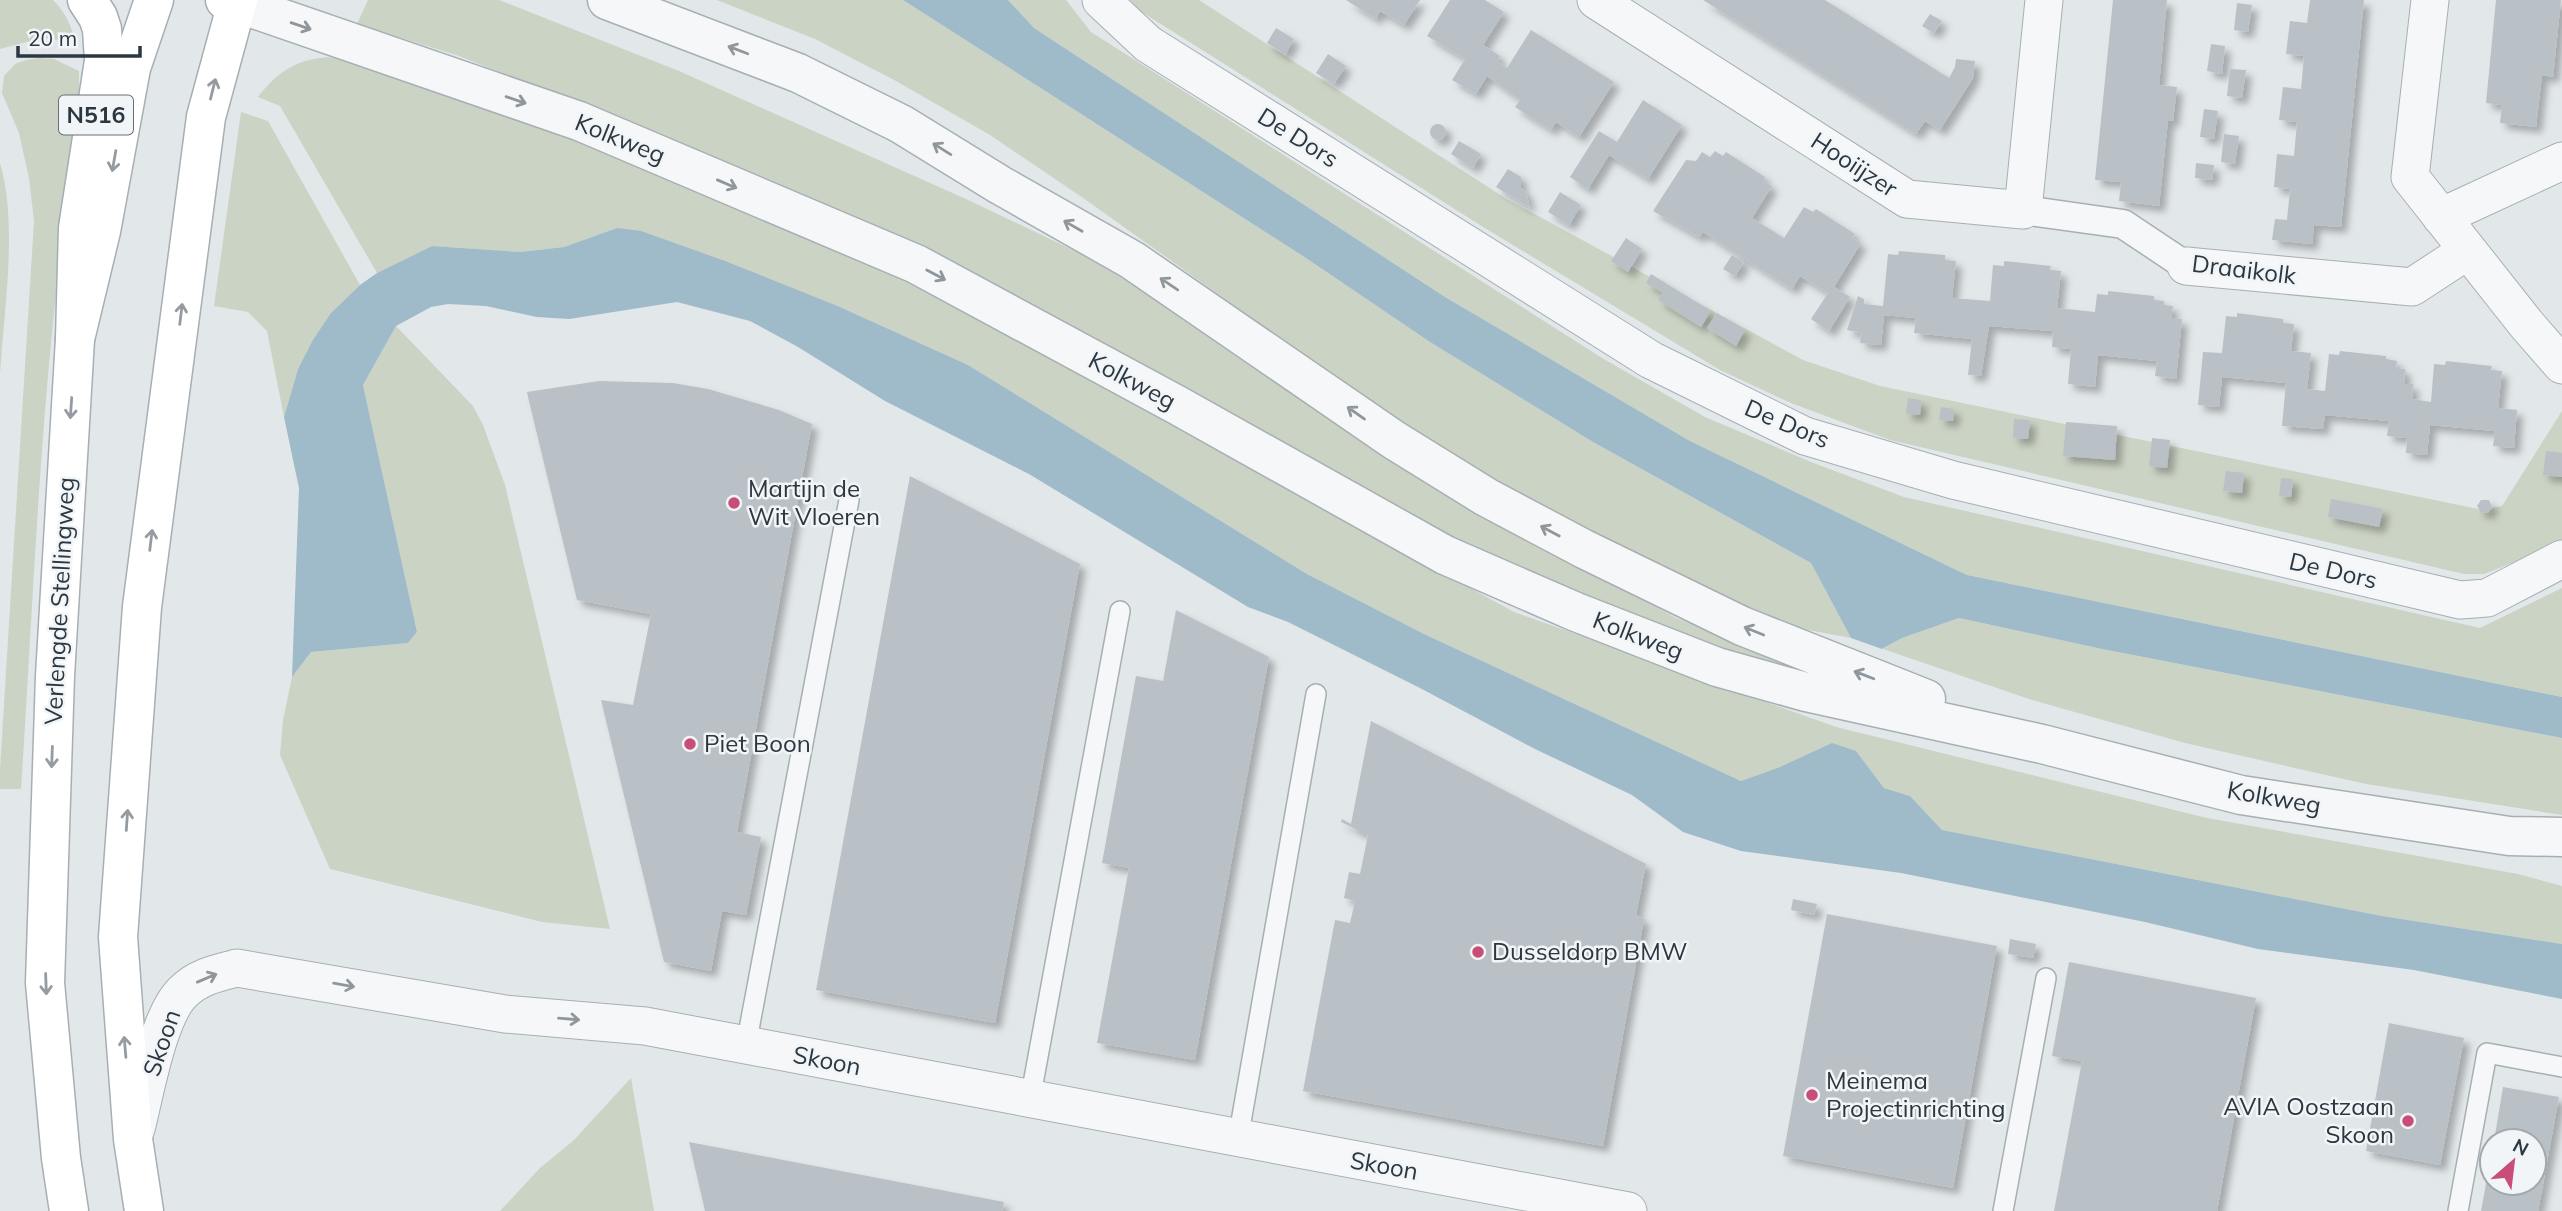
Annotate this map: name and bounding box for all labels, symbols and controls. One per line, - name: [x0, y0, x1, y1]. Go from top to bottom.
- scale bar: [18, 14, 140, 58]
- one-way arrow: [290, 21, 312, 33]
- text: 20 m: [28, 25, 77, 51]
- one-way arrow: [727, 43, 749, 56]
- one-way arrow: [207, 78, 220, 101]
- one-way arrow: [505, 95, 527, 107]
- road number: N516: [59, 96, 133, 134]
- street label: De Dors: [1253, 101, 1344, 174]
- street label: Kolkweg: [571, 106, 670, 170]
- street label: Hooiijzer: [1806, 125, 1904, 203]
- one-way arrow: [933, 142, 953, 156]
- one-way arrow: [107, 149, 120, 172]
- one-way arrow: [716, 178, 738, 191]
- one-way arrow: [1063, 219, 1084, 232]
- street label: Draaikolk: [2190, 248, 2299, 290]
- one-way arrow: [925, 269, 946, 282]
- one-way arrow: [1159, 277, 1179, 291]
- one-way arrow: [174, 303, 187, 326]
- street label: Kolkweg: [1084, 345, 1181, 416]
- street label: De Dors: [1740, 392, 1834, 454]
- one-way arrow: [64, 396, 77, 418]
- one-way arrow: [1347, 406, 1366, 420]
- place label: Martijn de Wit Vloeren: [748, 473, 880, 531]
- street label: Verlengde Stellingweg: [38, 476, 80, 726]
- marker: Martijn de Wit Vloeren: [726, 495, 742, 511]
- one-way arrow: [1540, 524, 1561, 538]
- one-way arrow: [145, 529, 158, 551]
- street label: De Dors: [2286, 545, 2380, 595]
- street label: Kolkweg: [1589, 604, 1688, 666]
- one-way arrow: [1744, 624, 1766, 637]
- one-way arrow: [1854, 668, 1876, 681]
- place label: Piet Boon: [704, 728, 811, 758]
- marker: Piet Boon: [682, 736, 698, 752]
- one-way arrow: [45, 745, 58, 768]
- street label: Kolkweg: [2225, 774, 2323, 820]
- one-way arrow: [120, 809, 133, 832]
- place label: Dusseldorp BMW: [1492, 936, 1687, 966]
- marker: Dusseldorp BMW: [1470, 944, 1486, 960]
- one-way arrow: [196, 970, 217, 983]
- one-way arrow: [39, 973, 52, 996]
- one-way arrow: [332, 979, 355, 992]
- street label: Skoon: [136, 1005, 186, 1080]
- one-way arrow: [557, 1013, 580, 1026]
- one-way arrow: [118, 1036, 131, 1059]
- street label: Skoon: [791, 1039, 864, 1081]
- place label: Meinema Projectinrichting: [1826, 1065, 2006, 1123]
- marker: Meinema Projectinrichting: [1804, 1087, 1820, 1103]
- place label: AVIA Oostzaan Skoon: [2223, 1091, 2394, 1149]
- marker: AVIA Oostzaan Skoon: [2400, 1113, 2416, 1129]
- north arrow: [2478, 1127, 2548, 1197]
- text: N: [2509, 1133, 2533, 1161]
- street label: Skoon: [1348, 1144, 1421, 1186]

